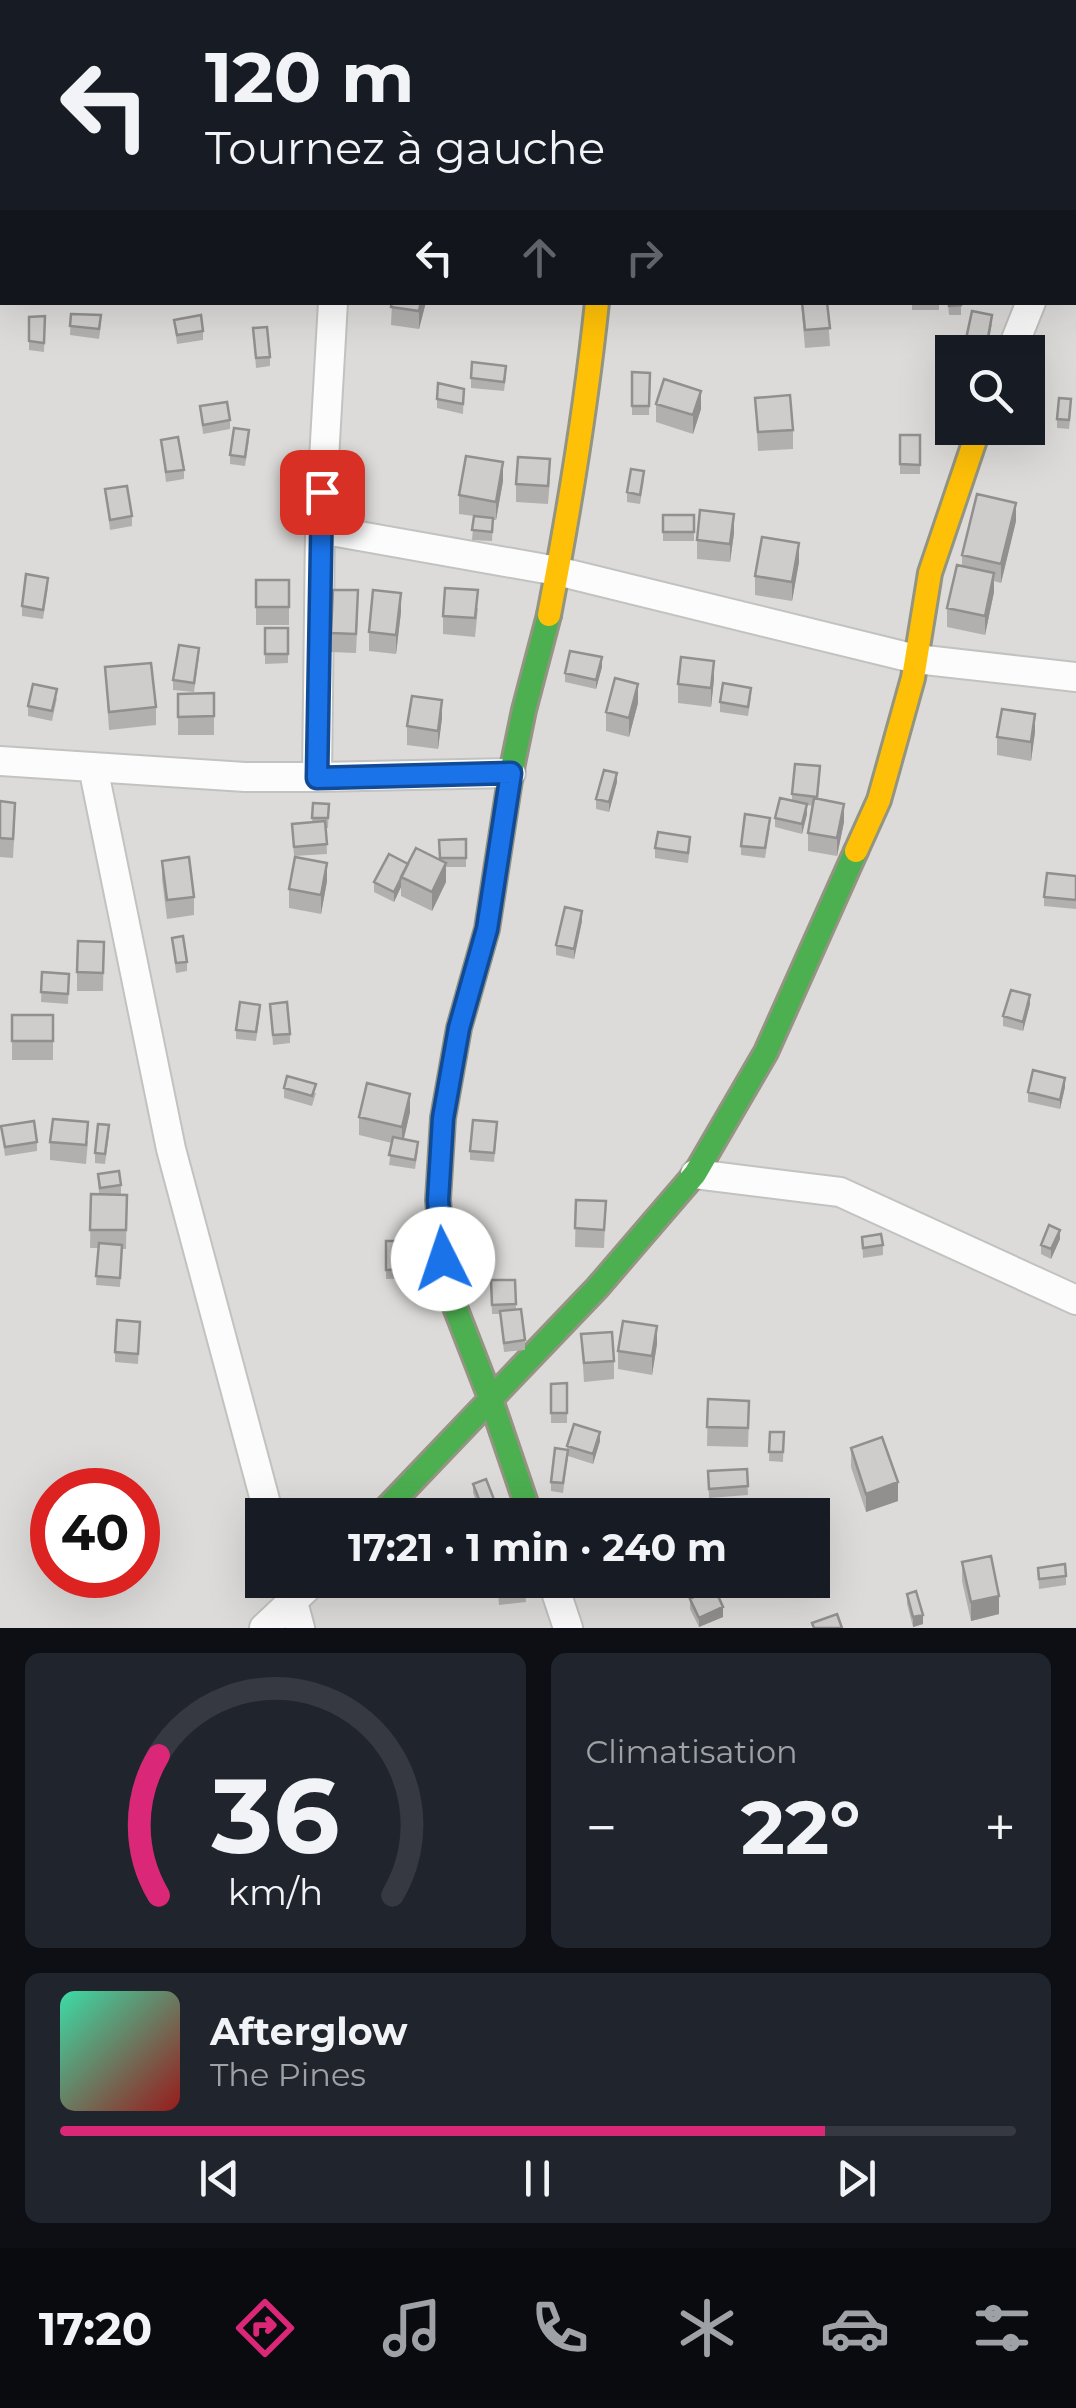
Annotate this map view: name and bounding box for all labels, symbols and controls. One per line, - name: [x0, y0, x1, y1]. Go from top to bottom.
- text: 120 m: [205, 34, 415, 120]
- icon: left: [40, 40, 170, 170]
- text: Tournez à gauche: [205, 120, 605, 175]
- icon: left: [407, 230, 462, 285]
- icon: ahead: [512, 230, 567, 285]
- icon: right: [617, 230, 672, 285]
- map controls: [935, 335, 1045, 445]
- button: search: [935, 335, 1045, 445]
- pin: [280, 450, 365, 535]
- icon: arrive: [295, 465, 350, 520]
- position arrow: [391, 1207, 495, 1311]
- speed limit sign: 40: [30, 1468, 160, 1598]
- text: 17:21 · 1 min · 240 m: [348, 1524, 727, 1571]
- text: Climatisation: [586, 1732, 798, 1771]
- text: 36: [210, 1752, 339, 1879]
- text: 22°: [741, 1781, 861, 1873]
- text: −: [586, 1794, 617, 1861]
- text: +: [984, 1794, 1016, 1861]
- text: km/h: [228, 1870, 323, 1914]
- text: Afterglow: [210, 2008, 408, 2055]
- text: The Pines: [210, 2055, 366, 2094]
- icon: previous: [192, 2151, 247, 2206]
- icon: pause: [510, 2151, 565, 2206]
- icon: next: [829, 2151, 884, 2206]
- icon: directions: [230, 2293, 300, 2363]
- icon: music: [377, 2293, 447, 2363]
- icon: phone: [525, 2293, 595, 2363]
- icon: climate: [672, 2293, 742, 2363]
- icon: car: [820, 2293, 890, 2363]
- icon: filters: [967, 2293, 1037, 2363]
- text: 17:20: [39, 2301, 152, 2356]

